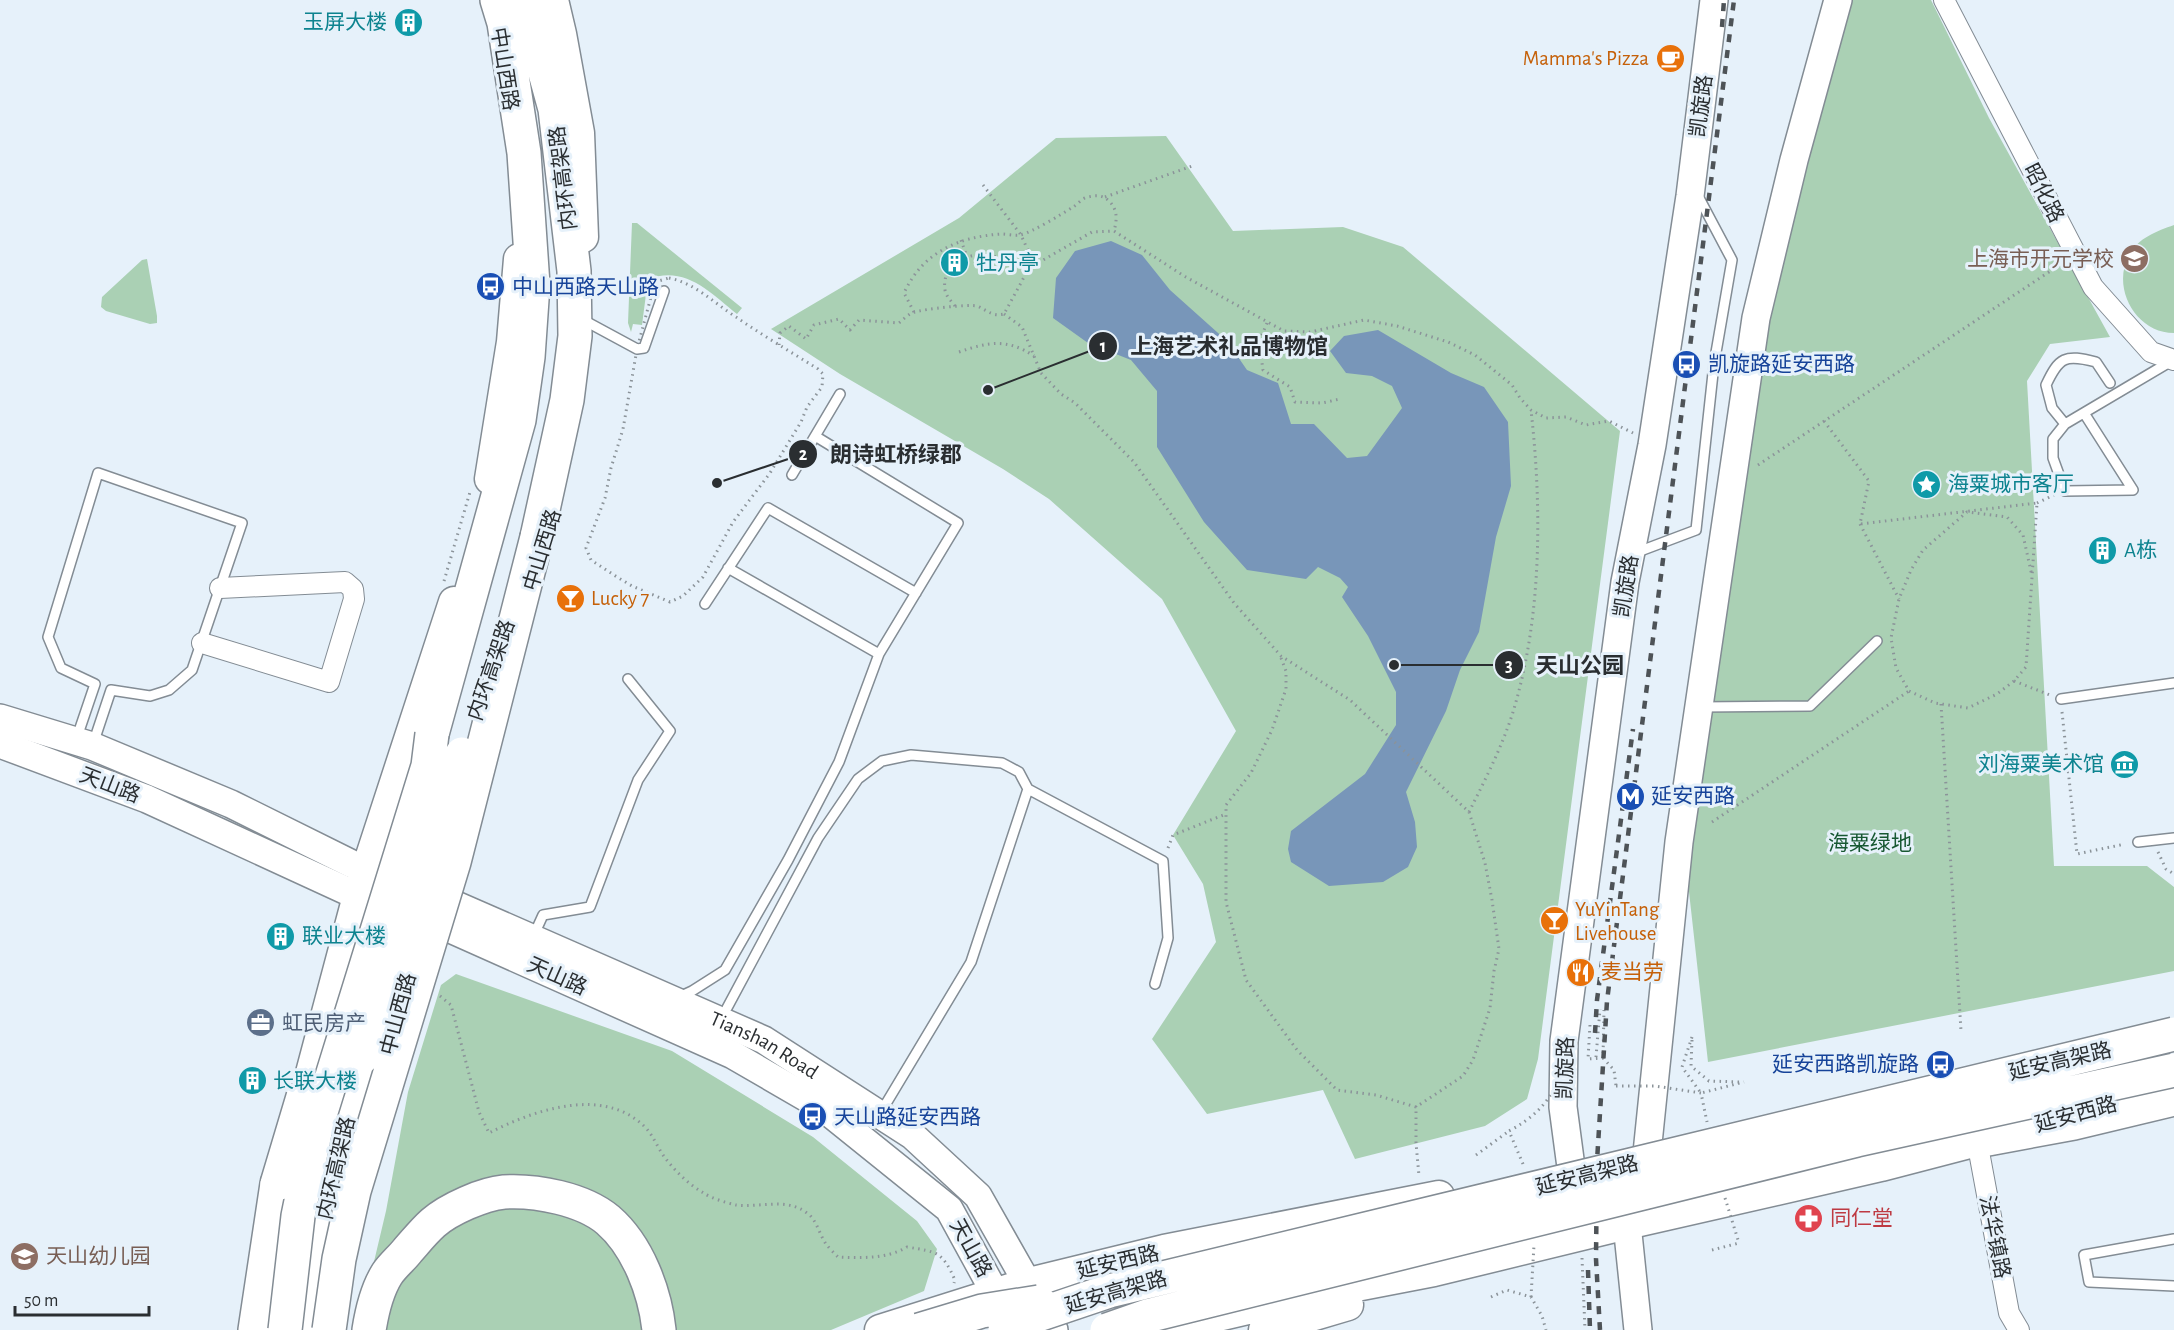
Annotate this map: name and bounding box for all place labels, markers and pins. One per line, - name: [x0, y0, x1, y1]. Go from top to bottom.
- building icon: 玉屏大楼: [392, 6, 424, 38]
- place label: 玉屏大楼: [303, 11, 387, 33]
- cafe icon: Mamma's Pizza: [1654, 42, 1686, 74]
- place label: Mamma's Pizza: [1523, 48, 1649, 69]
- school or university icon: 上海市开元学校: [2119, 243, 2151, 275]
- building icon: 牡丹亭: [939, 247, 971, 279]
- place label: 上海市开元学校: [1967, 248, 2114, 270]
- place label: 牡丹亭: [976, 252, 1039, 274]
- bus stop icon: 中山西路天山路: [475, 271, 507, 303]
- place label: 中山西路天山路: [512, 276, 659, 298]
- callout: 上海艺术礼品博物馆: [1088, 326, 1340, 366]
- bus stop icon: 凯旋路延安西路: [1671, 348, 1703, 380]
- place label: 凯旋路延安西路: [1708, 353, 1855, 375]
- callout: 朗诗虹桥绿郡: [788, 434, 974, 474]
- place icon: 海粟城市客厅: [1911, 468, 1943, 500]
- place label: 海粟城市客厅: [1948, 472, 2074, 495]
- building icon: A栋: [2087, 534, 2119, 566]
- place label: A栋: [2124, 539, 2157, 561]
- bar icon: Lucky 7: [554, 582, 586, 614]
- place label: Lucky 7: [591, 588, 649, 609]
- callout: 天山公园: [1494, 645, 1636, 685]
- museum icon: 刘海粟美术馆: [2109, 748, 2141, 780]
- place label: 刘海粟美术馆: [1978, 753, 2104, 775]
- metro station icon: 延安西路: [1614, 780, 1646, 812]
- place label: 延安西路: [1651, 785, 1735, 807]
- place label: YuYinTang Livehouse: [1575, 899, 1660, 944]
- bar icon: YuYinTang Livehouse: [1538, 905, 1570, 937]
- building icon: 联业大楼: [265, 920, 297, 952]
- place label: 联业大楼: [302, 925, 386, 947]
- restaurant icon: 麦当劳: [1564, 956, 1596, 988]
- place label: 麦当劳: [1601, 961, 1664, 983]
- office icon: 虹民房产: [245, 1007, 277, 1039]
- place label: 虹民房产: [282, 1012, 366, 1034]
- bus stop icon: 延安西路凯旋路: [1924, 1048, 1956, 1080]
- place label: 延安西路凯旋路: [1772, 1053, 1919, 1075]
- building icon: 长联大楼: [236, 1065, 268, 1097]
- place label: 长联大楼: [273, 1070, 357, 1092]
- bus stop icon: 天山路延安西路: [797, 1101, 829, 1133]
- place label: 天山路延安西路: [834, 1106, 981, 1128]
- pharmacy icon: 同仁堂: [1793, 1202, 1825, 1234]
- place label: 同仁堂: [1830, 1207, 1893, 1229]
- school or university icon: 天山幼儿园: [9, 1240, 41, 1272]
- place label: 天山幼儿园: [46, 1245, 151, 1267]

